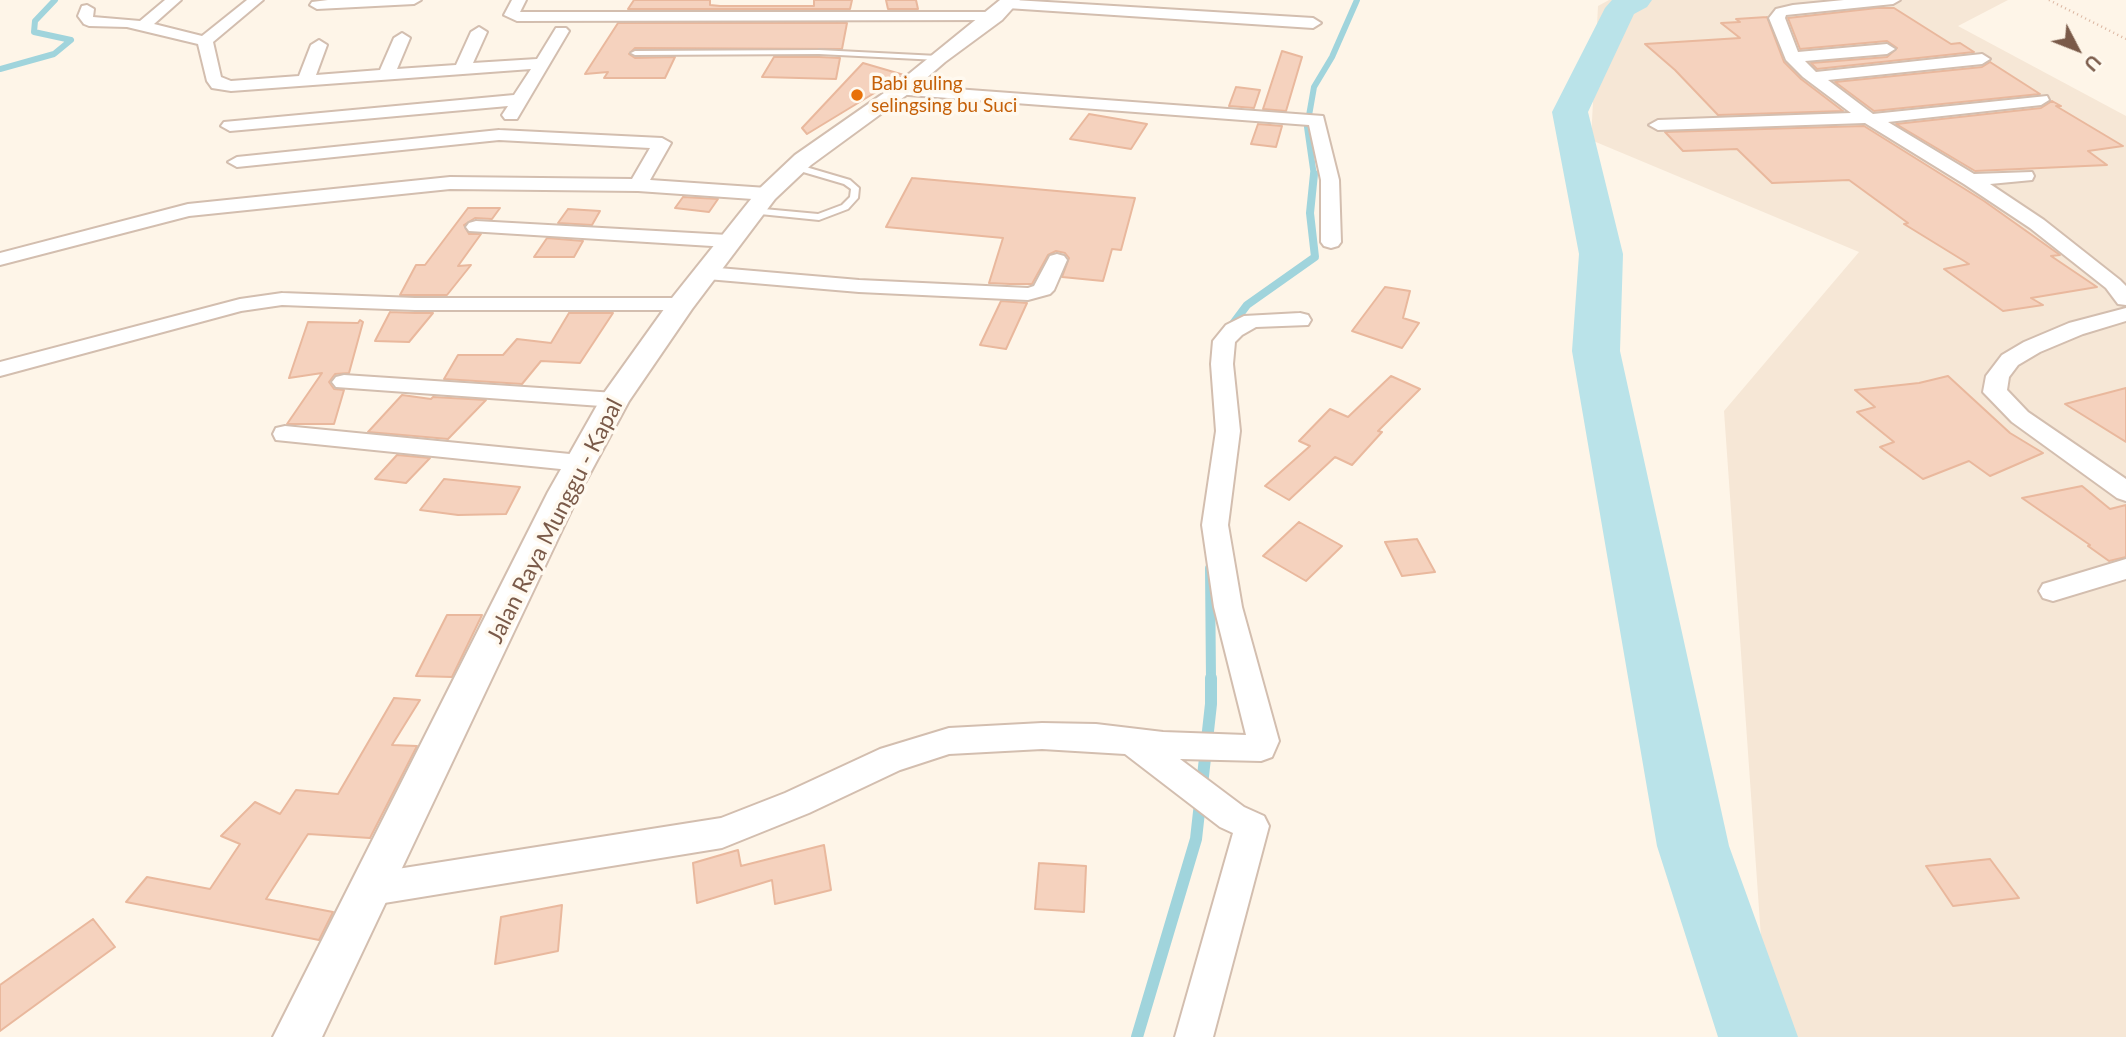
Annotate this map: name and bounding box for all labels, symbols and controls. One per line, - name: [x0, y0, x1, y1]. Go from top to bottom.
- north arrow: [2042, 14, 2112, 84]
- text: U: [2080, 50, 2106, 76]
- place label: Babi guling selingsing bu Suci: [871, 73, 1017, 117]
- marker: Babi guling selingsing bu Suci: [849, 87, 865, 103]
- street label: Jalan Raya Munggu - Kapal: [481, 394, 629, 648]

